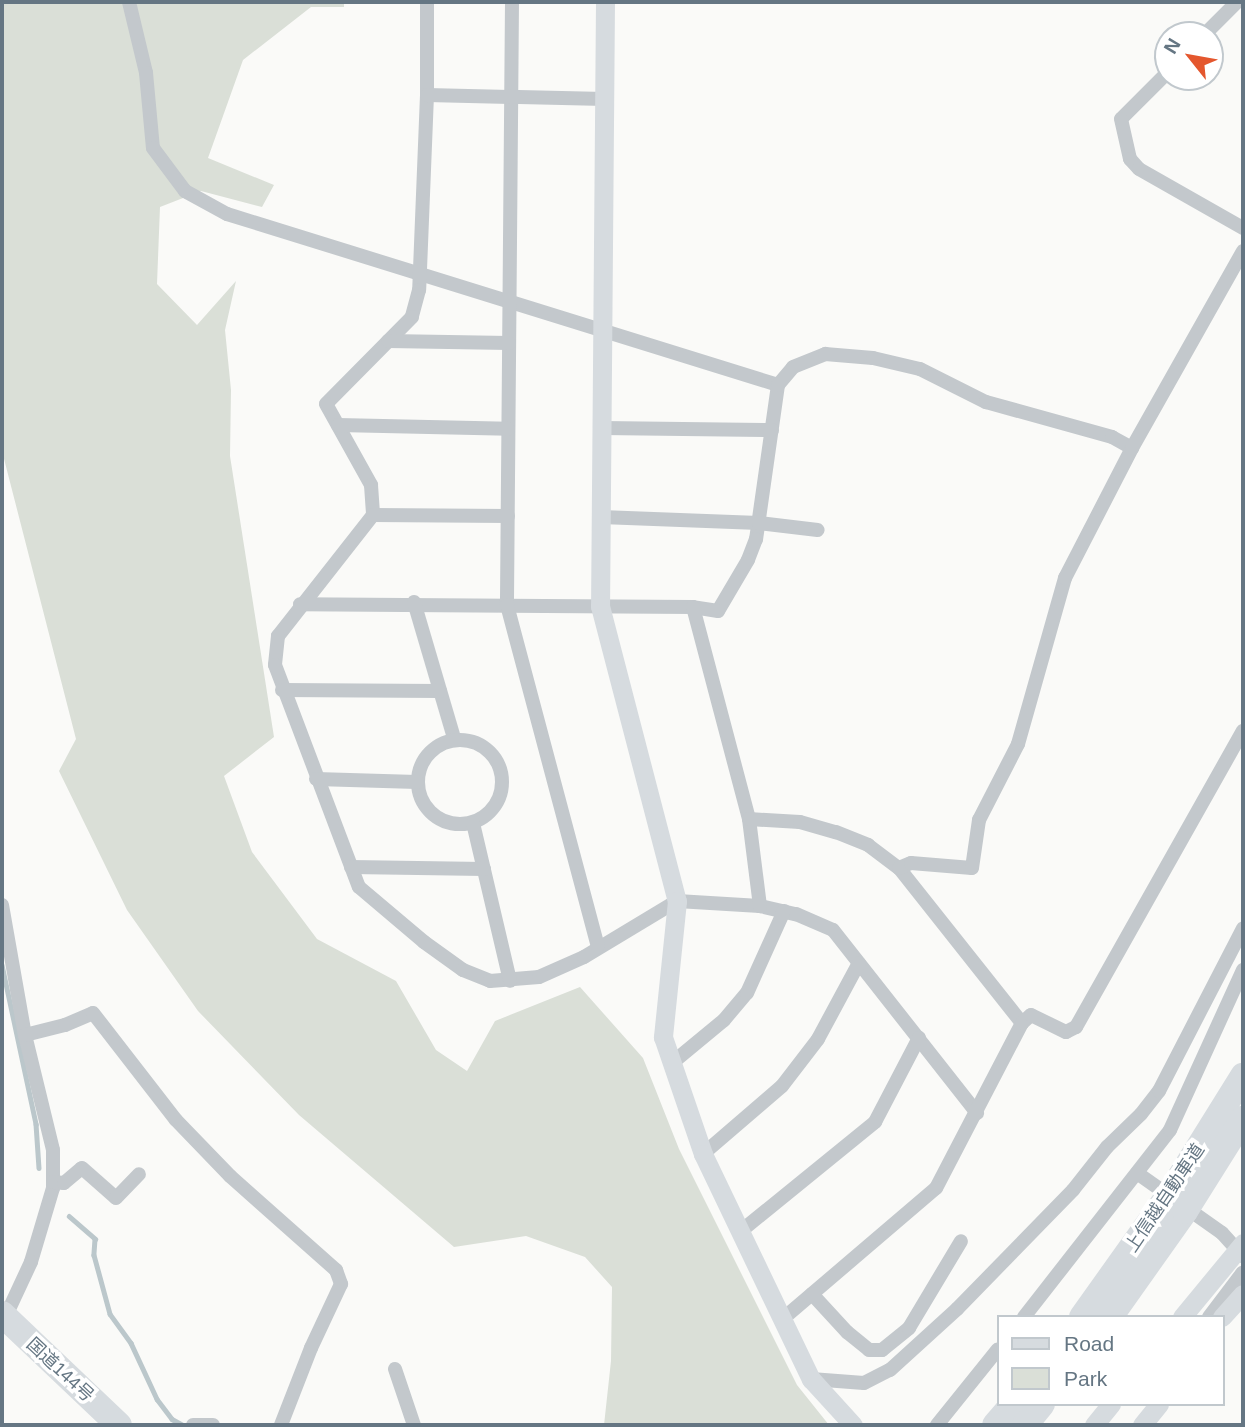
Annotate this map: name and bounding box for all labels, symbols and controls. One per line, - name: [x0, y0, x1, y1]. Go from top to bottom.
- north arrow: [1154, 21, 1224, 91]
- text: N: [1160, 35, 1185, 57]
- street label: 上信越自動車道: [1121, 1140, 1209, 1256]
- legend: [996, 1315, 1224, 1406]
- text: Road: [1064, 1332, 1114, 1355]
- street label: 国道144号: [22, 1333, 98, 1407]
- text: Park: [1064, 1367, 1107, 1390]

